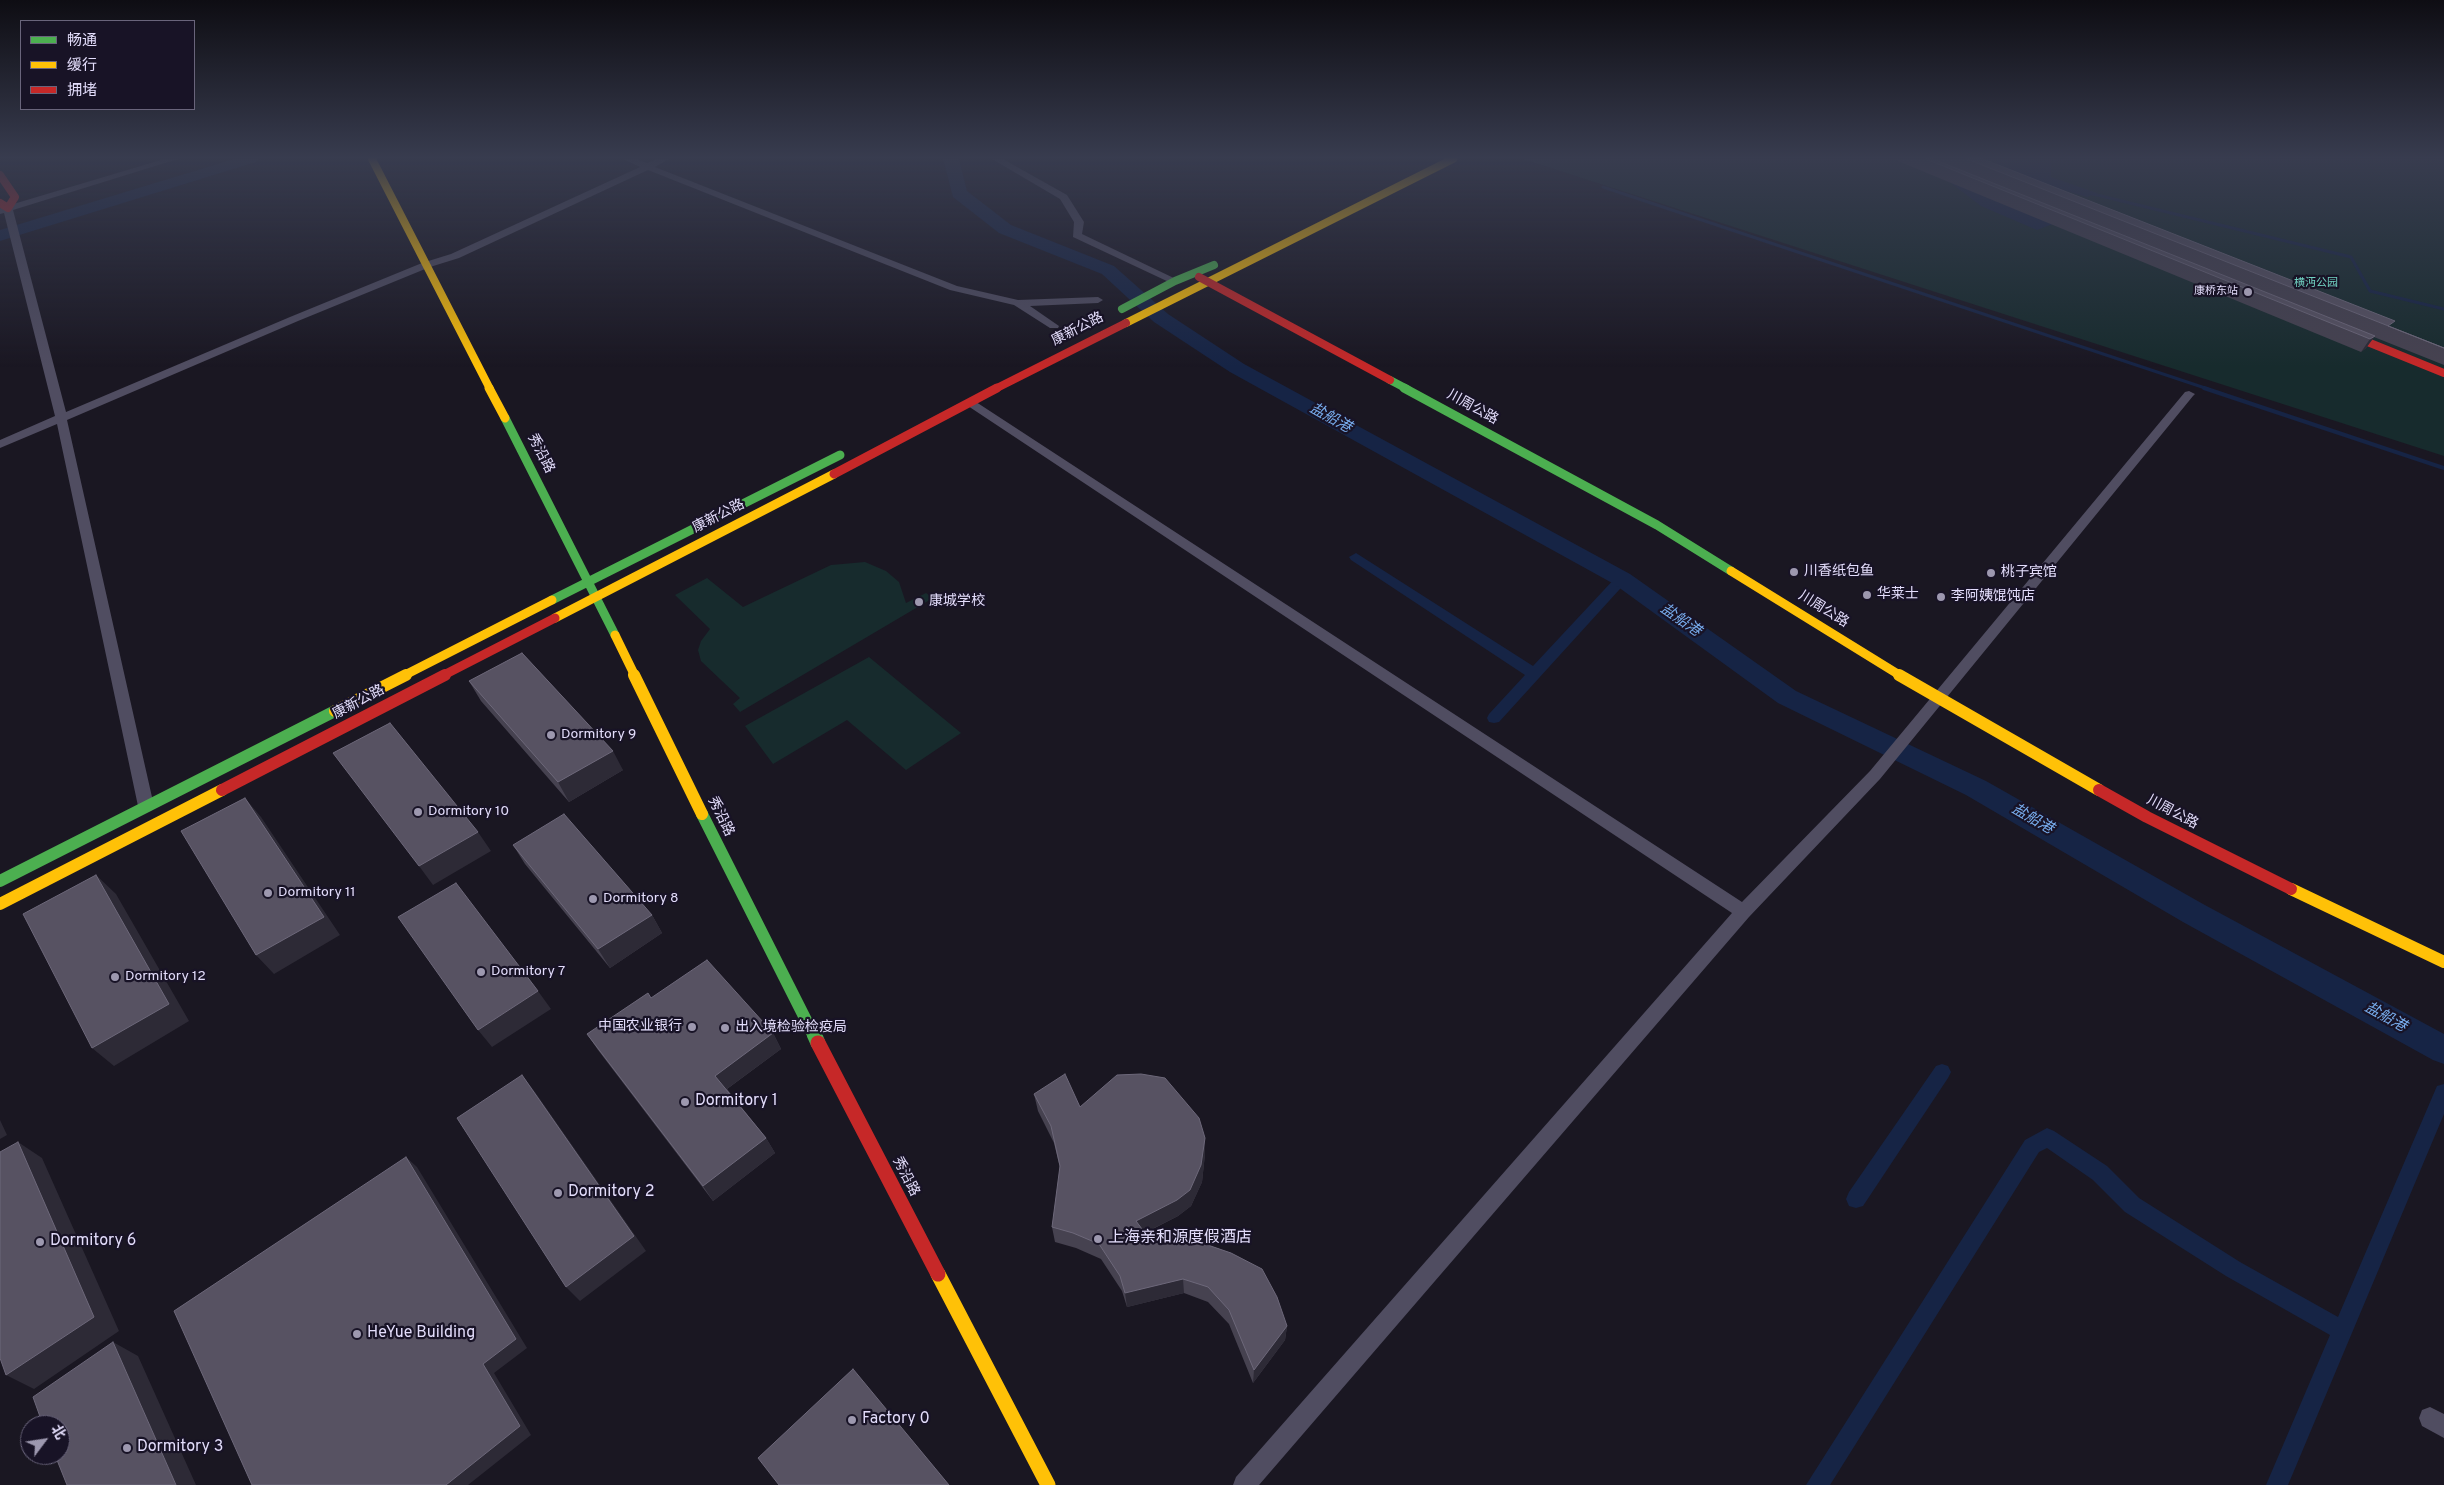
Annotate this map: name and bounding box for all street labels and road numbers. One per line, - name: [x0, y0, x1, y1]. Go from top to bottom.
- street label: 康新公路: [1049, 310, 1107, 350]
- street label: 川周公路: [1443, 387, 1501, 429]
- street label: 秀沿路: [523, 431, 557, 477]
- street label: 康新公路: [690, 497, 748, 537]
- street label: 川周公路: [1795, 588, 1851, 632]
- street label: 康新公路: [330, 682, 388, 724]
- street label: 川周公路: [2143, 792, 2201, 834]
- street label: 秀沿路: [703, 794, 737, 840]
- street label: 秀沿路: [888, 1154, 922, 1200]

